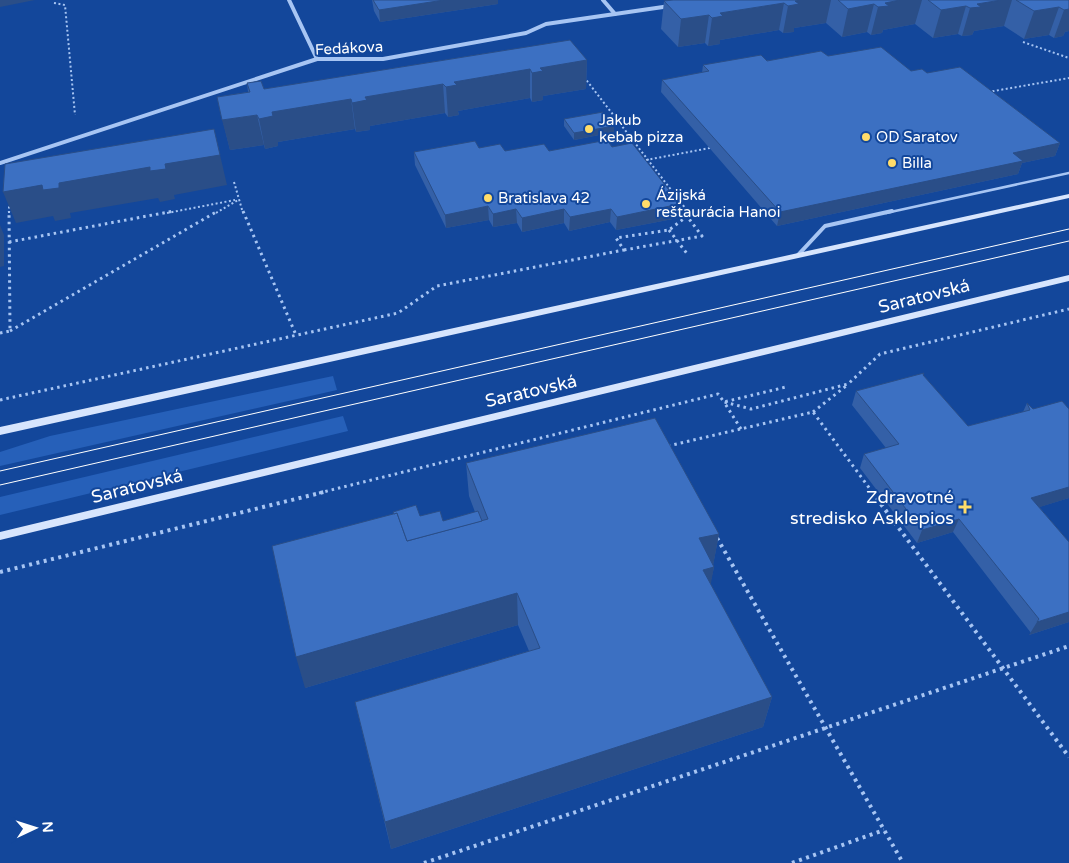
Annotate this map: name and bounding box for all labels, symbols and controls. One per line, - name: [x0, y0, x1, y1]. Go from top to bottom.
- street label: Fedákova: [314, 37, 384, 59]
- place label: Jakub kebab pizza: [599, 111, 683, 146]
- marker: Jakub kebab pizza: [583, 123, 595, 135]
- place label: OD Saratov: [876, 128, 958, 146]
- marker: OD Saratov: [860, 131, 872, 143]
- place label: Billa: [902, 154, 932, 172]
- marker: Billa: [886, 157, 898, 169]
- place label: Ázijská reštaurácia Hanoi: [656, 186, 780, 221]
- place label: Bratislava 42: [498, 189, 590, 207]
- marker: Bratislava 42: [482, 192, 494, 204]
- marker: Ázijská reštaurácia Hanoi: [640, 198, 652, 210]
- street label: Saratovská: [876, 274, 972, 318]
- street label: Saratovská: [483, 370, 579, 412]
- street label: Saratovská: [89, 464, 185, 508]
- place label: Zdravotné stredisko Asklepios: [790, 486, 954, 529]
- marker: Zdravotné stredisko Asklepios: [958, 500, 972, 514]
- north arrow: [10, 803, 60, 853]
- text: N: [39, 821, 56, 833]

